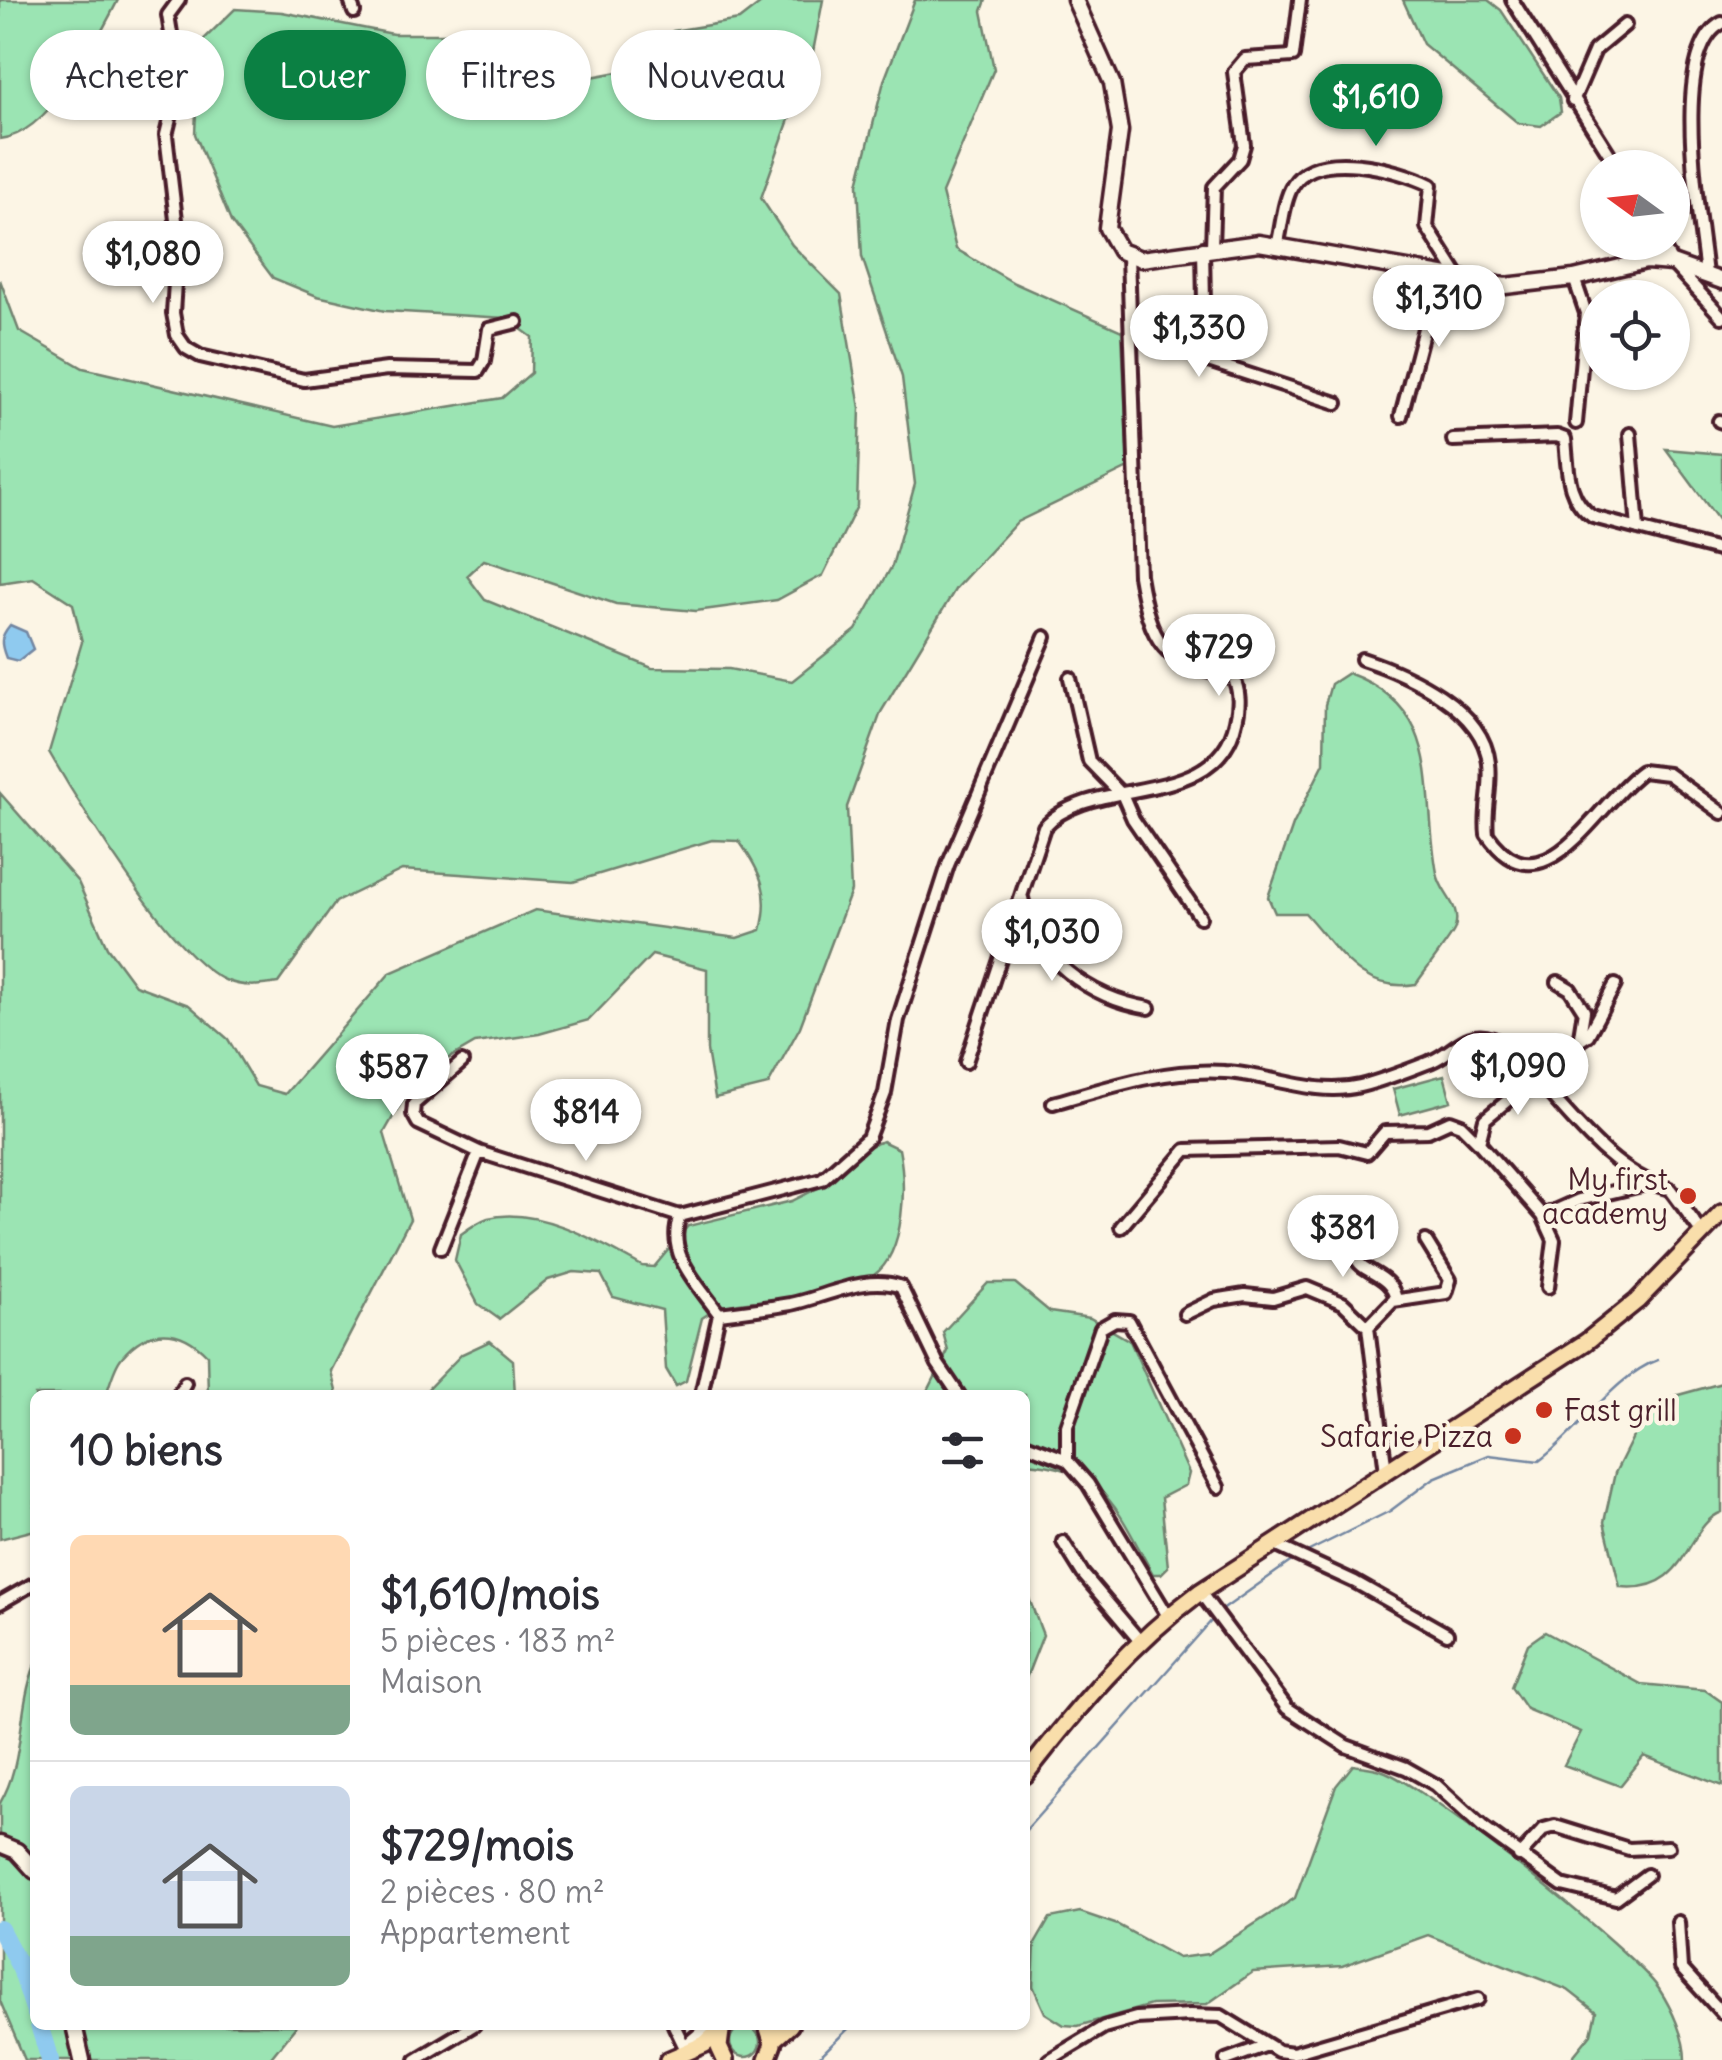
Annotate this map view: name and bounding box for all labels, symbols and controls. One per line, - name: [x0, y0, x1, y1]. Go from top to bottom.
- chip: Acheter: [30, 30, 224, 120]
- chip: Louer: [244, 30, 406, 120]
- chip: Filtres: [426, 30, 591, 120]
- chip: Nouveau: [611, 30, 821, 120]
- pin: $1,610: [1295, 64, 1457, 149]
- text: $1,610: [1332, 76, 1420, 117]
- north arrow: [1580, 150, 1690, 260]
- map controls: [1580, 150, 1690, 390]
- pin: $1,080: [72, 221, 234, 306]
- text: $1,080: [104, 233, 202, 274]
- pin: $1,310: [1358, 265, 1520, 350]
- text: $1,310: [1395, 277, 1483, 318]
- button: locate: [1580, 280, 1690, 390]
- pin: $1,330: [1118, 295, 1280, 380]
- text: $1,330: [1152, 307, 1246, 348]
- pin: $729: [1160, 614, 1278, 699]
- text: $729: [1184, 626, 1254, 667]
- pin: $1,030: [971, 899, 1133, 984]
- text: $1,030: [1004, 911, 1100, 952]
- pin: $1,090: [1437, 1033, 1599, 1118]
- pin: $587: [334, 1034, 452, 1119]
- text: $1,090: [1469, 1045, 1567, 1086]
- text: $587: [358, 1046, 428, 1087]
- pin: $814: [527, 1079, 645, 1164]
- text: $814: [552, 1091, 620, 1132]
- place label: My first academy: [1542, 1160, 1668, 1232]
- marker: My first academy: [1677, 1185, 1699, 1207]
- pin: $381: [1284, 1195, 1402, 1280]
- text: $381: [1309, 1207, 1377, 1248]
- place label: Fast grill: [1564, 1391, 1677, 1429]
- marker: Fast grill: [1533, 1399, 1555, 1421]
- place label: Safarie Pizza: [1320, 1417, 1493, 1455]
- icon: filters: [935, 1423, 990, 1478]
- text: 10 biens: [70, 1424, 223, 1476]
- marker: Safarie Pizza: [1502, 1425, 1524, 1447]
- text: $1,610/mois: [380, 1568, 600, 1620]
- icon: home: [150, 1575, 270, 1695]
- text: 5 pièces · 183 m²: [380, 1620, 616, 1661]
- text: Maison: [380, 1661, 482, 1702]
- text: $729/mois: [380, 1819, 574, 1871]
- icon: home: [150, 1826, 270, 1946]
- text: 2 pièces · 80 m²: [380, 1871, 605, 1912]
- text: Appartement: [380, 1912, 570, 1953]

